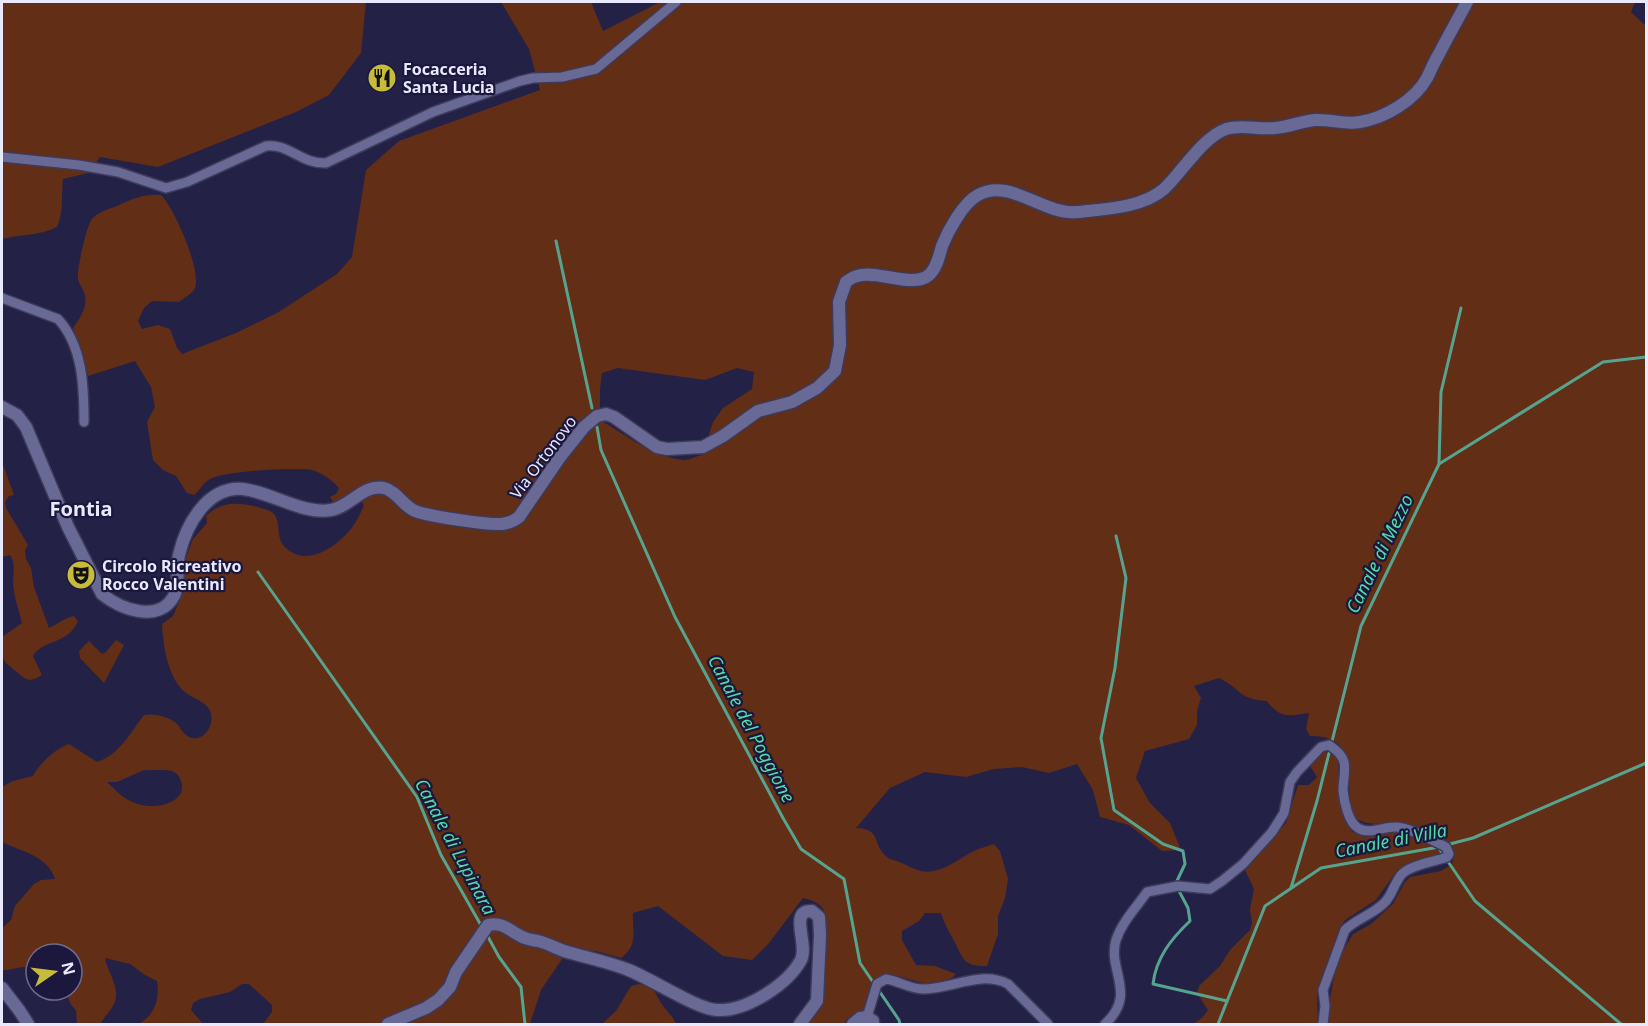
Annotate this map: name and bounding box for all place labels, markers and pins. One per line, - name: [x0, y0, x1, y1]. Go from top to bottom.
- place label: Focacceria Santa Lucia: [403, 58, 494, 98]
- restaurant icon: Focacceria Santa Lucia: [366, 62, 398, 94]
- place label: Circolo Ricreativo Rocco Valentini: [102, 555, 241, 595]
- theatre icon: Circolo Ricreativo Rocco Valentini: [65, 559, 97, 591]

